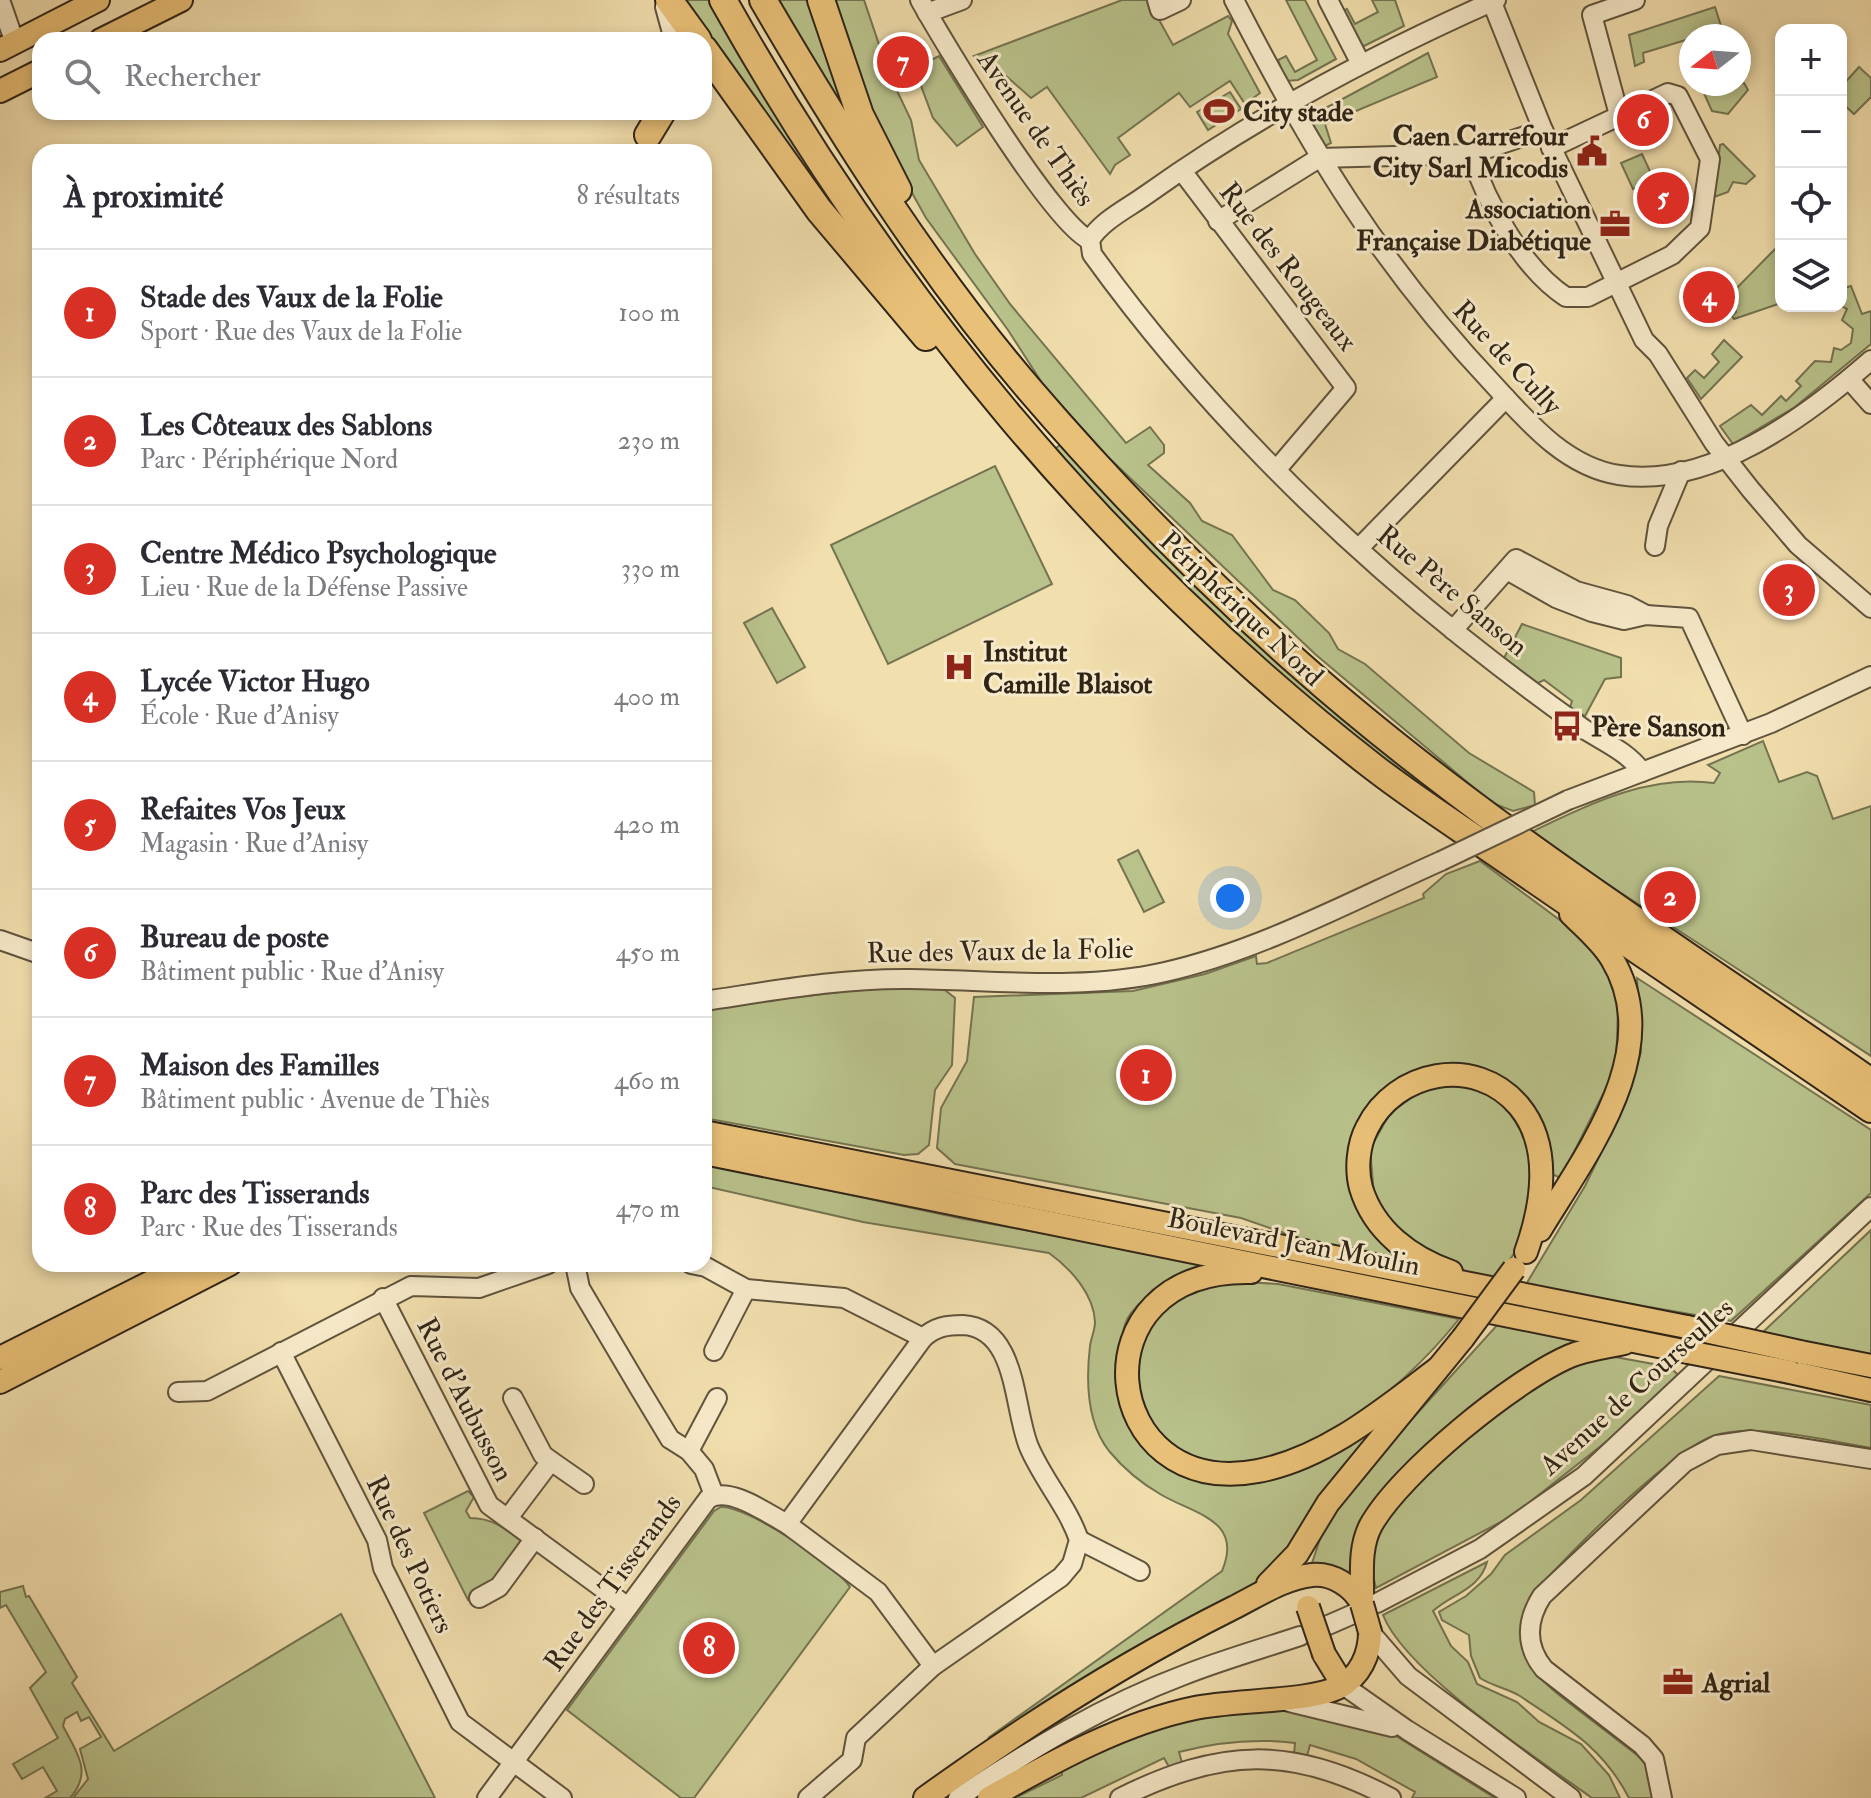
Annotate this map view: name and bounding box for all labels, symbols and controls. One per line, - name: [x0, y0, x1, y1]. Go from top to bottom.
- north arrow: [1679, 24, 1751, 96]
- map controls: [1775, 24, 1847, 312]
- button: +: [1775, 24, 1847, 96]
- search box: [32, 32, 712, 120]
- pin: 7: [877, 32, 929, 92]
- street label: Avenue de Thiès: [969, 43, 1102, 214]
- icon: search: [60, 54, 104, 98]
- text: Rechercher: [124, 58, 261, 95]
- pin: 6: [1617, 90, 1669, 150]
- sports icon: City stade: [1202, 94, 1236, 128]
- place label: City stade: [1243, 95, 1354, 130]
- button: −: [1775, 96, 1847, 168]
- place label: Caen Carrefour City Sarl Micodis: [1373, 119, 1569, 186]
- public building icon: Caen Carrefour City Sarl Micodis: [1575, 134, 1609, 168]
- pin: 5: [1637, 168, 1689, 228]
- button: locate: [1775, 168, 1847, 240]
- text: À proximité: [64, 175, 223, 218]
- street label: Rue des Rougeaux: [1211, 176, 1365, 359]
- text: 8 résultats: [577, 180, 680, 212]
- place label: Association Française Diabétique: [1356, 192, 1592, 259]
- office icon: Association Française Diabétique: [1598, 207, 1632, 241]
- button: layers: [1775, 240, 1847, 312]
- pin: 4: [1683, 267, 1735, 327]
- text: Stade des Vaux de la Folie: [140, 279, 443, 316]
- street label: Rue de Cully: [1445, 293, 1569, 423]
- text: 1: [85, 297, 95, 329]
- text: 100 m: [619, 297, 680, 329]
- text: Sport · Rue des Vaux de la Folie: [140, 316, 462, 348]
- text: Les Côteaux des Sablons: [140, 407, 432, 444]
- text: 2: [83, 425, 97, 457]
- text: 230 m: [618, 425, 680, 457]
- text: Parc · Périphérique Nord: [140, 444, 398, 476]
- street label: Rue Père Sanson: [1369, 518, 1535, 665]
- street label: Périphérique Nord: [1152, 524, 1331, 694]
- text: Centre Médico Psychologique: [140, 535, 497, 572]
- text: 3: [85, 553, 95, 585]
- text: 330 m: [621, 553, 680, 585]
- pin: 3: [1763, 560, 1815, 620]
- text: Lieu · Rue de la Défense Passive: [140, 572, 468, 604]
- place label: Institut Camille Blaisot: [983, 635, 1152, 702]
- hospital icon: Institut Camille Blaisot: [942, 650, 976, 684]
- text: Lycée Victor Hugo: [140, 663, 370, 700]
- text: 4: [83, 681, 97, 713]
- text: 400 m: [614, 681, 680, 713]
- text: École · Rue d'Anisy: [140, 700, 339, 732]
- bus stop icon: Père Sanson: [1550, 709, 1584, 743]
- place label: Père Sanson: [1591, 710, 1726, 745]
- text: Refaites Vos Jeux: [140, 791, 345, 828]
- text: 5: [84, 809, 96, 841]
- text: 420 m: [614, 809, 680, 841]
- text: Magasin · Rue d'Anisy: [140, 828, 368, 860]
- pin: 2: [1644, 867, 1696, 927]
- your location: [1210, 878, 1250, 918]
- text: Bureau de poste: [140, 919, 329, 956]
- street label: Rue des Vaux de la Folie: [866, 932, 1134, 971]
- text: 6: [83, 937, 97, 969]
- text: 450 m: [616, 937, 680, 969]
- text: Bâtiment public · Rue d'Anisy: [140, 956, 444, 988]
- pin: 1: [1120, 1045, 1172, 1105]
- text: Maison des Familles: [140, 1047, 379, 1084]
- text: 7: [84, 1065, 96, 1097]
- text: 460 m: [614, 1065, 680, 1097]
- text: Bâtiment public · Avenue de Thiès: [140, 1084, 490, 1116]
- text: Parc des Tisserands: [140, 1175, 369, 1212]
- text: 8: [84, 1193, 96, 1225]
- text: 470 m: [616, 1193, 680, 1225]
- street label: Boulevard Jean Moulin: [1164, 1201, 1423, 1284]
- text: Parc · Rue des Tisserands: [140, 1212, 398, 1244]
- street label: Avenue de Courseulles: [1532, 1291, 1741, 1484]
- street label: Rue d'Aubusson: [408, 1312, 521, 1487]
- street label: Rue des Potiers: [358, 1470, 461, 1639]
- street label: Rue des Tisserands: [537, 1487, 689, 1679]
- pin: 8: [683, 1618, 735, 1678]
- office icon: Agrial: [1661, 1665, 1695, 1699]
- place label: Agrial: [1701, 1666, 1771, 1701]

